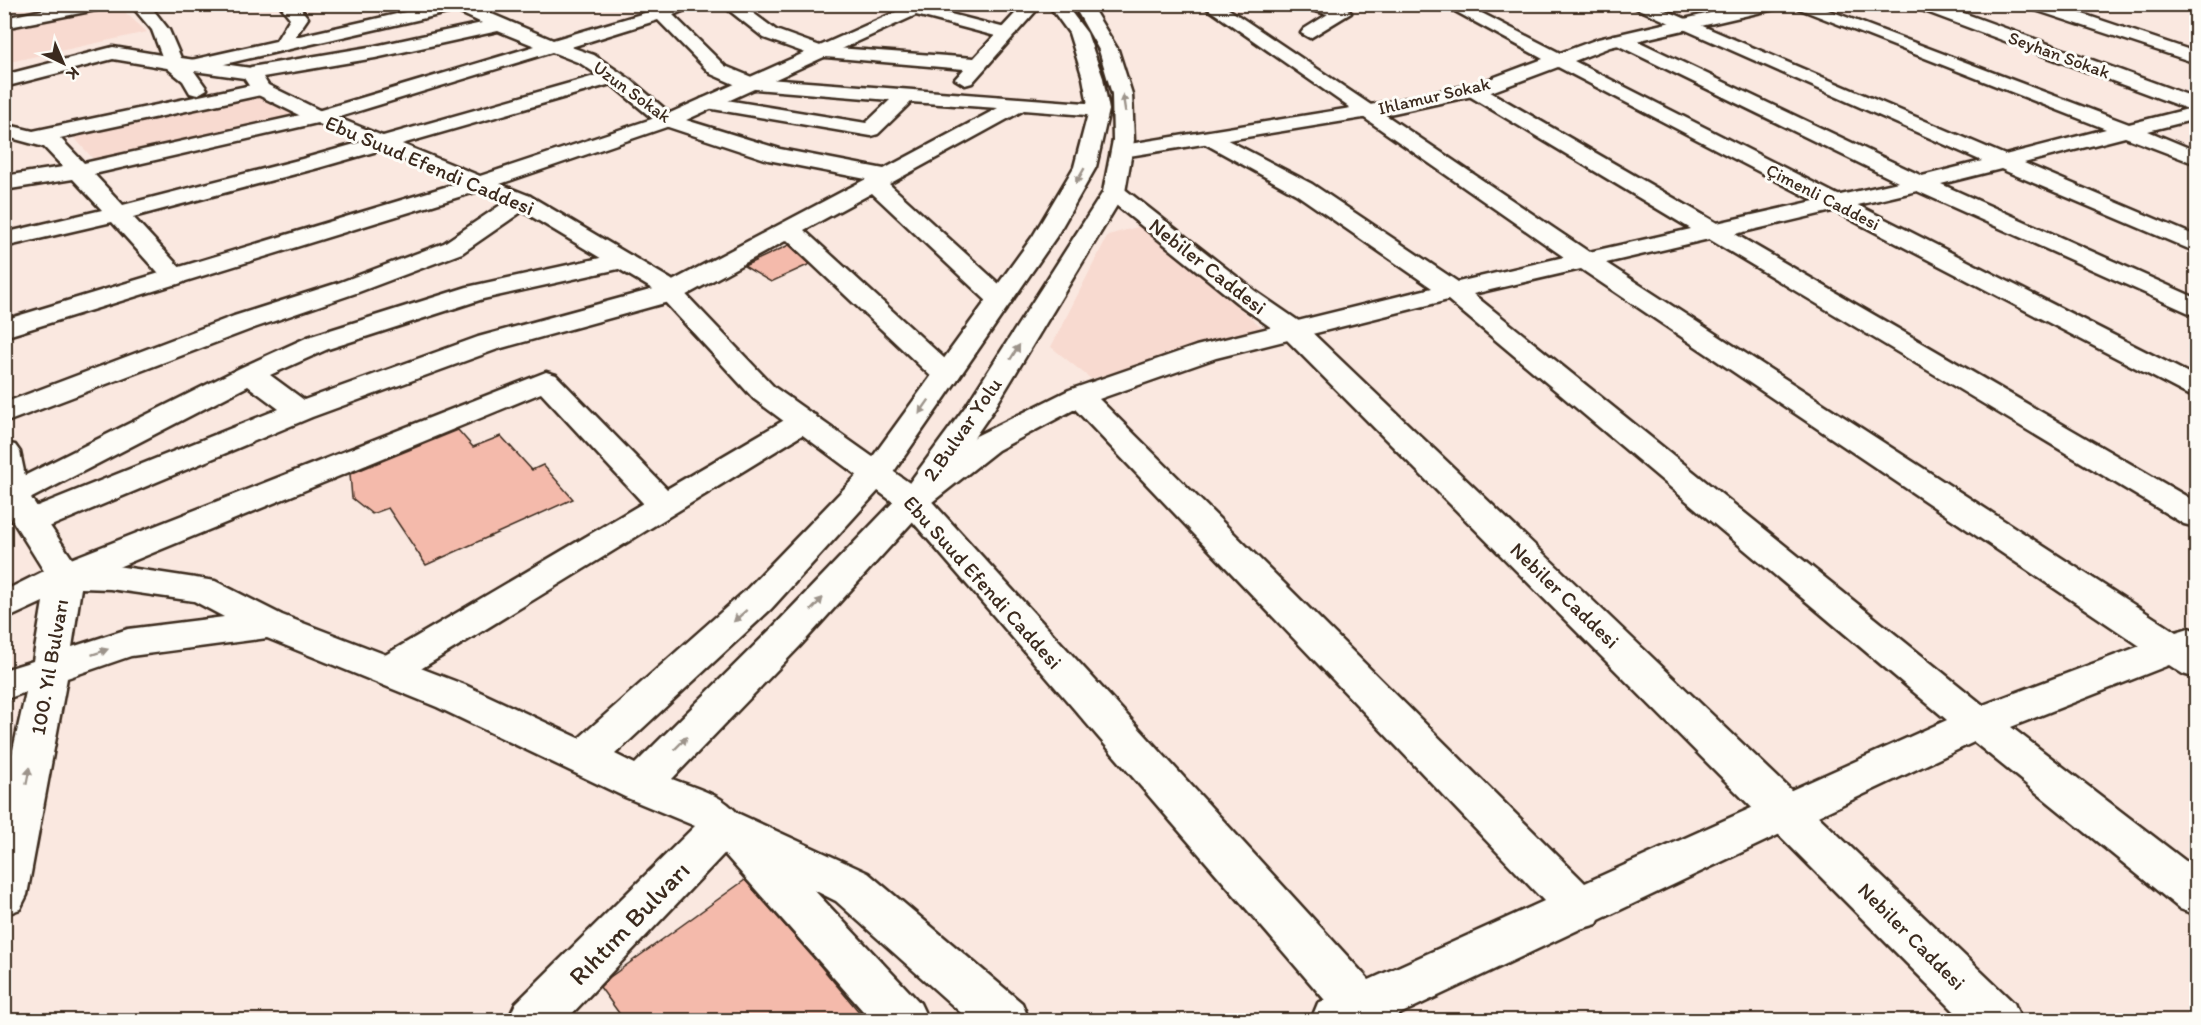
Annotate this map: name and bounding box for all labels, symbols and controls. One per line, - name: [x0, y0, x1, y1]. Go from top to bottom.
- street label: Seyhan Sokak: [2005, 26, 2113, 84]
- north arrow: [33, 33, 93, 93]
- street label: Uzun Sokak: [589, 56, 676, 128]
- text: K: [62, 63, 83, 84]
- street label: Ihlamur Sokak: [1376, 72, 1493, 120]
- one-way arrow: [1119, 93, 1128, 112]
- street label: Ebu Suud Efendi Caddesi: [322, 110, 538, 220]
- street label: Çimenli Caddesi: [1762, 159, 1884, 235]
- one-way arrow: [1075, 167, 1085, 184]
- street label: Nebiler Caddesi: [1144, 213, 1272, 319]
- one-way arrow: [1009, 344, 1020, 360]
- street label: 2.Bulvar Yolu: [917, 372, 1007, 486]
- one-way arrow: [918, 398, 930, 414]
- street label: Ebu Suud Efendi Caddesi: [899, 490, 1067, 674]
- street label: Nebiler Caddesi: [1505, 537, 1625, 653]
- street label: 100. Yıl Bulvarı: [25, 597, 73, 737]
- one-way arrow: [810, 597, 823, 612]
- one-way arrow: [733, 609, 748, 623]
- one-way arrow: [91, 647, 109, 657]
- one-way arrow: [674, 736, 688, 751]
- one-way arrow: [24, 766, 33, 785]
- street label: Rıhtım Bulvarı: [562, 854, 696, 992]
- street label: Nebiler Caddesi: [1853, 877, 1971, 995]

